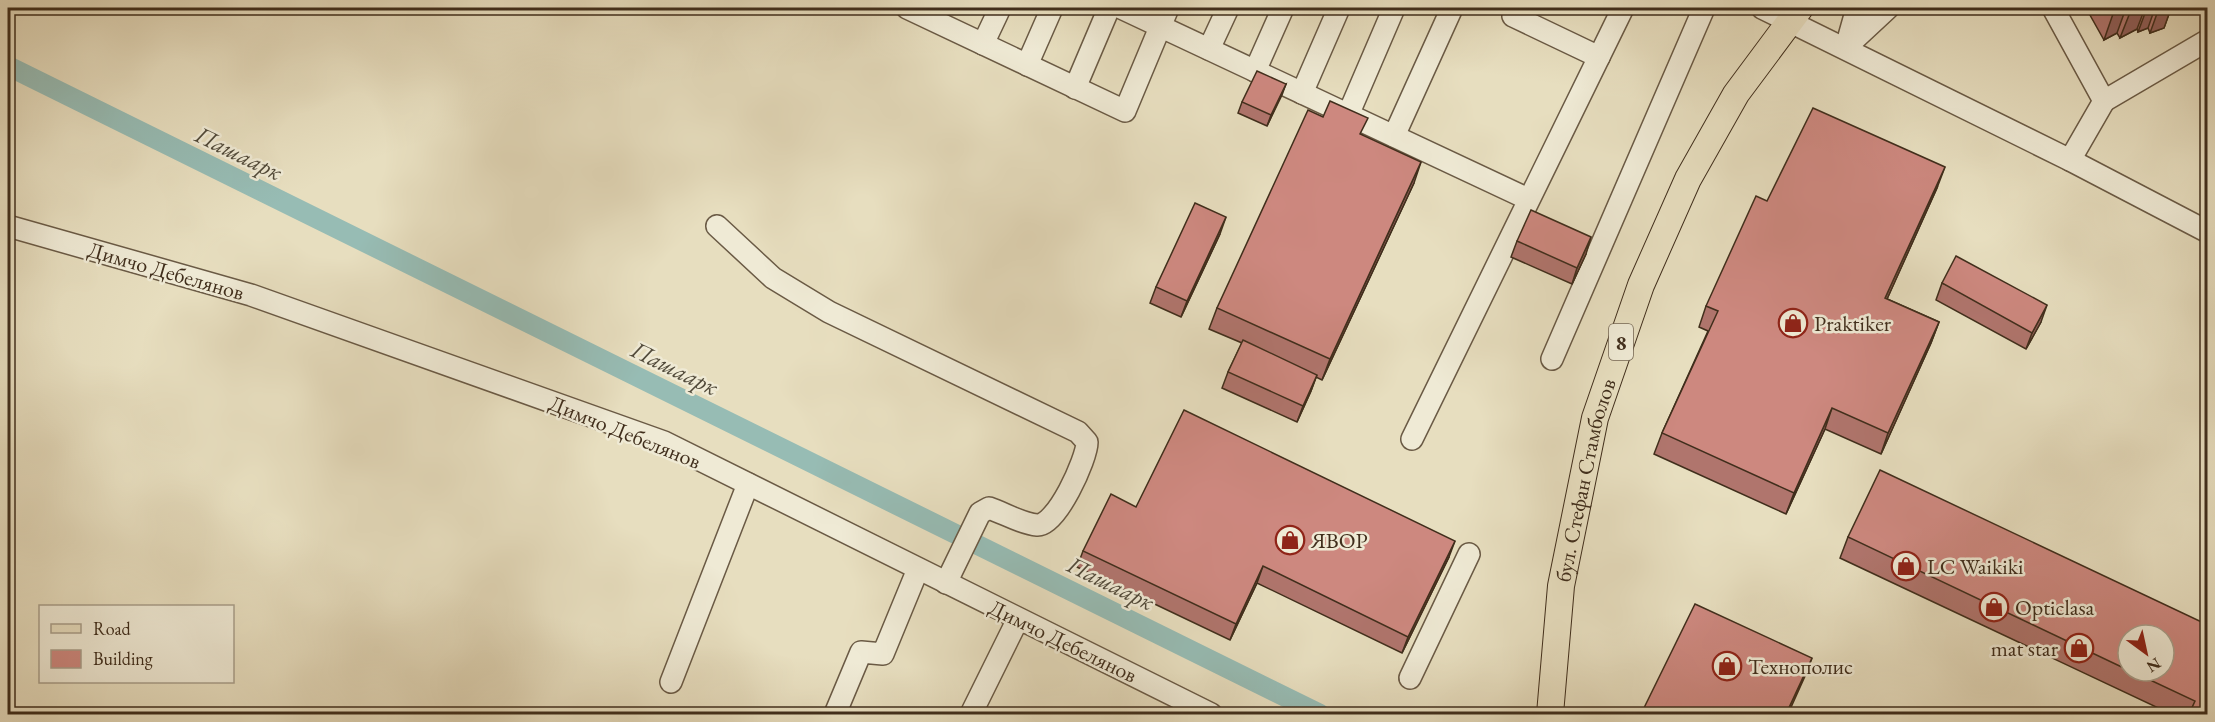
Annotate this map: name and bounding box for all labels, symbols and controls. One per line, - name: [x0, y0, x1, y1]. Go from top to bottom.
- water label: Пашаарк: [190, 118, 288, 188]
- street label: Димчо Дебелянов: [85, 235, 247, 307]
- shop icon: Praktiker: [1777, 307, 1809, 339]
- place label: Praktiker: [1814, 309, 1892, 338]
- road number: 8: [1609, 324, 1633, 360]
- water label: Пашаарк: [626, 333, 724, 403]
- street label: бул. Стефан Стамболов: [1548, 374, 1622, 584]
- street label: Димчо Дебелянов: [545, 388, 705, 476]
- shop icon: ЯВОР: [1274, 524, 1306, 556]
- place label: ЯВОР: [1310, 526, 1368, 555]
- water label: Пашаарк: [1062, 548, 1160, 618]
- shop icon: LC Waikiki: [1890, 550, 1922, 582]
- place label: LC Waikiki: [1927, 552, 2023, 581]
- shop icon: Opticlasa: [1978, 591, 2010, 623]
- street label: Димчо Дебелянов: [984, 593, 1142, 689]
- place label: Opticlasa: [2015, 593, 2095, 622]
- legend: [39, 605, 234, 683]
- text: Road: [93, 617, 132, 640]
- north arrow: [2116, 623, 2176, 683]
- shop icon: mat star: [2063, 632, 2095, 664]
- place label: mat star: [1991, 634, 2059, 663]
- text: Building: [93, 647, 153, 670]
- shop icon: Технополис: [1711, 650, 1743, 682]
- place label: Технополис: [1748, 652, 1853, 681]
- text: N: [2143, 653, 2165, 678]

